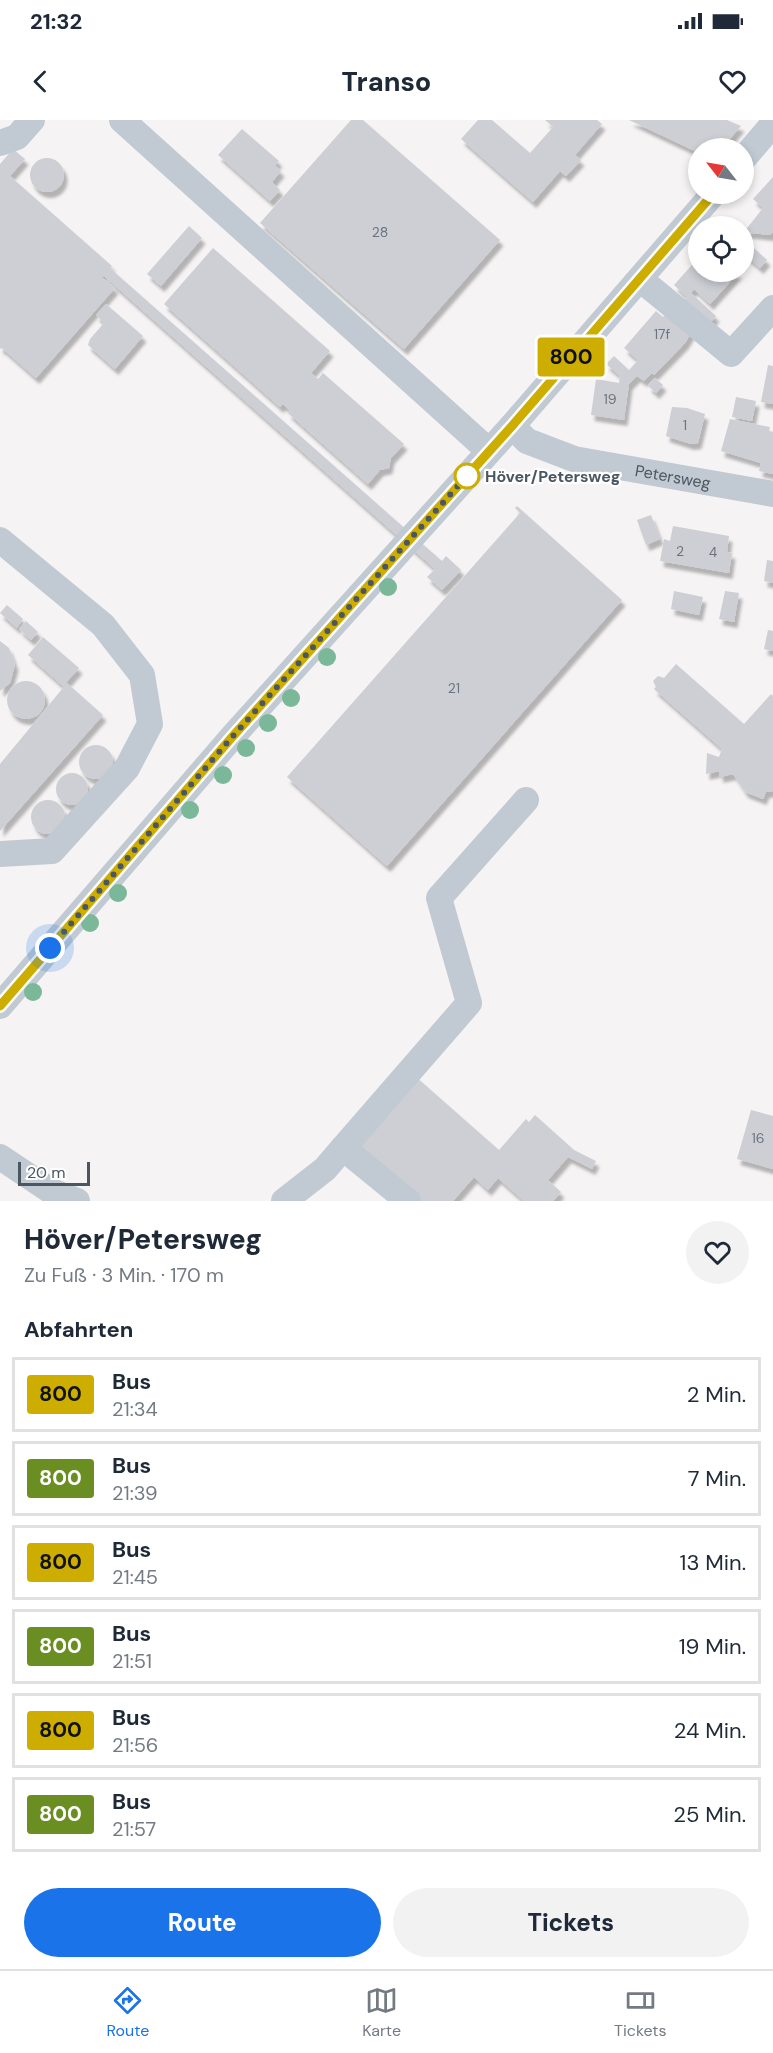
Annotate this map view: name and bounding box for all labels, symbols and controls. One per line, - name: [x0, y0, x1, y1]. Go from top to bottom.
- text: 21:32: [30, 7, 82, 36]
- text: Transo: [342, 64, 431, 99]
- icon: back: [24, 65, 57, 98]
- icon: heart: [716, 65, 749, 98]
- north arrow: [688, 138, 754, 204]
- map controls: [688, 138, 754, 282]
- button: locate: [688, 216, 754, 282]
- house number: 28: [372, 223, 388, 241]
- house number: 17f: [654, 325, 671, 343]
- line badge: 800: [536, 338, 606, 376]
- text: 800: [550, 343, 592, 371]
- house number: 19: [603, 390, 617, 408]
- house number: 1: [683, 416, 687, 434]
- street label: Petersweg: [634, 459, 712, 493]
- marker: Höver/Petersweg: [454, 463, 480, 489]
- place label: Höver/Petersweg: [485, 466, 620, 487]
- house number: 2: [676, 542, 684, 560]
- house number: 4: [709, 543, 718, 561]
- house number: 21: [448, 679, 460, 697]
- your location: [35, 933, 65, 963]
- house number: 16: [751, 1129, 765, 1147]
- scale bar: [18, 1159, 90, 1186]
- text: 20 m: [27, 1162, 66, 1183]
- text: Höver/Petersweg: [24, 1221, 262, 1258]
- button: heart: [686, 1221, 749, 1284]
- text: Zu Fuß · 3 Min. · 170 m: [24, 1262, 224, 1288]
- text: Abfahrten: [24, 1315, 133, 1344]
- text: Bus: [112, 1367, 151, 1396]
- text: 800: [39, 1380, 82, 1408]
- text: 2 Min.: [687, 1380, 746, 1409]
- text: 21:34: [112, 1396, 158, 1422]
- text: Bus: [112, 1451, 151, 1480]
- text: 800: [39, 1464, 82, 1492]
- text: 7 Min.: [688, 1464, 746, 1493]
- text: 21:39: [112, 1480, 157, 1506]
- text: Bus: [112, 1535, 151, 1564]
- text: 800: [39, 1548, 82, 1576]
- text: 13 Min.: [680, 1548, 746, 1577]
- text: 21:45: [112, 1564, 158, 1590]
- text: Bus: [112, 1619, 151, 1648]
- text: 800: [39, 1632, 82, 1660]
- text: 19 Min.: [679, 1632, 746, 1661]
- text: 21:51: [112, 1648, 152, 1674]
- text: Bus: [112, 1703, 151, 1732]
- text: 800: [39, 1716, 82, 1744]
- text: 24 Min.: [674, 1716, 746, 1745]
- text: 21:56: [112, 1732, 158, 1758]
- text: Bus: [112, 1787, 151, 1816]
- text: 800: [39, 1800, 82, 1828]
- text: 25 Min.: [673, 1800, 746, 1829]
- text: 21:57: [112, 1816, 156, 1842]
- button: Route: [24, 1888, 381, 1957]
- button: Tickets: [393, 1888, 749, 1957]
- tab: Route: [106, 1984, 149, 2041]
- tab: Karte: [362, 1984, 401, 2041]
- tab: Tickets: [614, 1984, 667, 2041]

